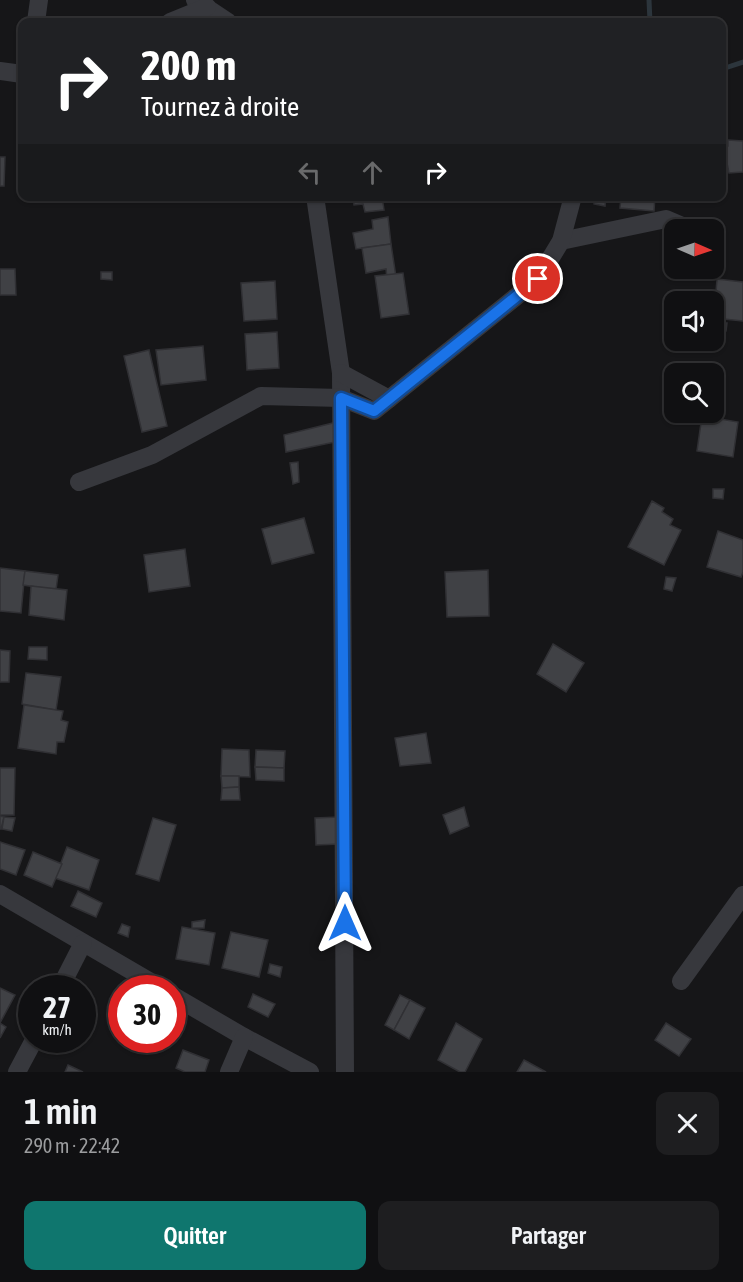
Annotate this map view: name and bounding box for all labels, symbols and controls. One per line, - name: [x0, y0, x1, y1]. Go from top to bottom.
- text: 200 m: [141, 41, 236, 89]
- icon: right: [42, 42, 120, 120]
- text: Tournez à droite: [141, 91, 299, 122]
- icon: left: [293, 156, 326, 189]
- icon: ahead: [356, 156, 389, 189]
- icon: right: [419, 156, 452, 189]
- north arrow: [664, 219, 724, 279]
- map controls: [664, 219, 724, 423]
- pin: [512, 253, 563, 304]
- icon: arrive: [521, 262, 554, 295]
- button: sound: [664, 291, 724, 351]
- button: search: [664, 363, 724, 423]
- position arrow: [313, 891, 377, 955]
- speed limit sign: 30: [108, 975, 186, 1053]
- text: 27: [43, 990, 71, 1024]
- text: km/h: [42, 1021, 72, 1038]
- text: 1 min: [24, 1090, 98, 1132]
- button: close: [656, 1092, 719, 1155]
- text: 290 m · 22:42: [24, 1134, 120, 1157]
- button: Quitter: [24, 1201, 366, 1270]
- button: Partager: [378, 1201, 719, 1270]

